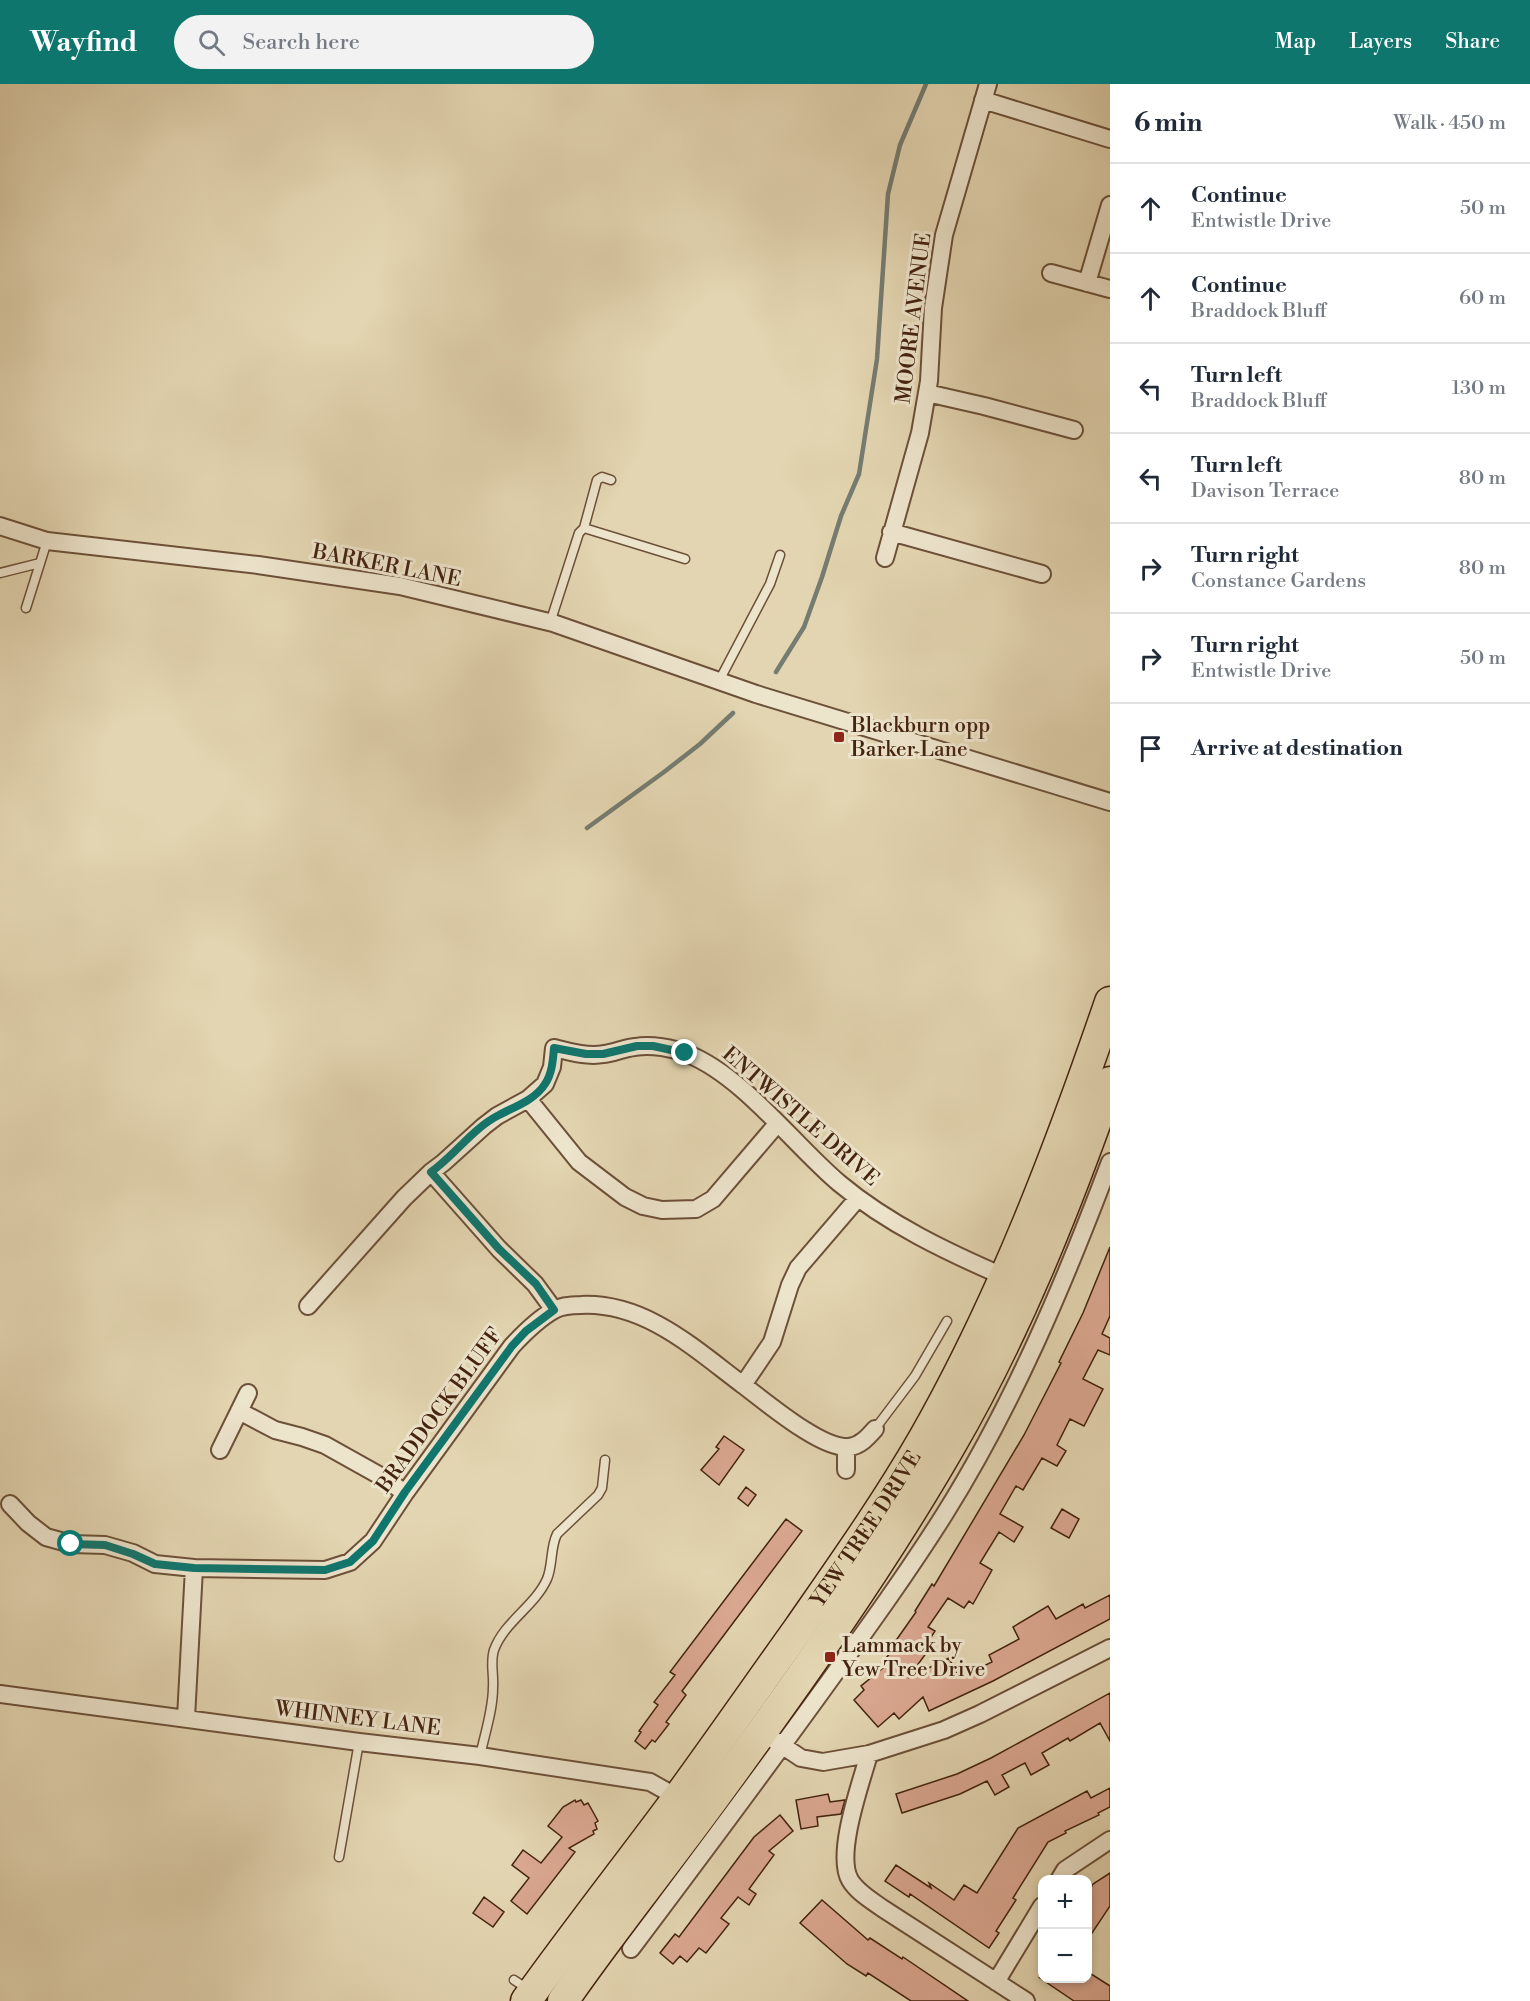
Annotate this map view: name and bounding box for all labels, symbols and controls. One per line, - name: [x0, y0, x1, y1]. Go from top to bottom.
- search box: [174, 15, 594, 69]
- text: Wayfind: [30, 25, 138, 60]
- icon: search: [195, 26, 228, 59]
- text: Search here: [243, 29, 360, 56]
- text: Map: [1275, 29, 1316, 55]
- text: Layers: [1349, 29, 1412, 55]
- text: Share: [1445, 29, 1500, 55]
- text: 6 min: [1134, 107, 1202, 139]
- text: Walk · 450 m: [1393, 111, 1506, 136]
- text: Continue: [1191, 182, 1287, 209]
- icon: ahead: [1134, 192, 1167, 225]
- text: 50 m: [1460, 196, 1506, 221]
- text: Entwistle Drive: [1191, 209, 1331, 234]
- street label: MOORE AVENUE: [891, 231, 937, 405]
- text: Continue: [1191, 272, 1287, 299]
- icon: ahead: [1134, 282, 1167, 315]
- text: 60 m: [1459, 286, 1506, 311]
- text: Braddock Bluff: [1191, 299, 1327, 324]
- text: Turn left: [1191, 362, 1282, 389]
- icon: left: [1134, 372, 1167, 405]
- text: 130 m: [1451, 376, 1506, 401]
- text: Braddock Bluff: [1191, 389, 1327, 414]
- text: Turn left: [1191, 452, 1282, 479]
- icon: left: [1134, 462, 1167, 495]
- text: 80 m: [1459, 466, 1506, 491]
- text: Davison Terrace: [1191, 479, 1339, 504]
- street label: BARKER LANE: [309, 539, 463, 593]
- text: Turn right: [1191, 542, 1299, 569]
- icon: right: [1134, 552, 1167, 585]
- text: 80 m: [1459, 556, 1506, 581]
- text: Constance Gardens: [1191, 569, 1366, 594]
- text: Turn right: [1191, 632, 1299, 659]
- icon: right: [1134, 642, 1167, 675]
- text: 50 m: [1460, 646, 1506, 671]
- text: Entwistle Drive: [1191, 659, 1331, 684]
- place label: Blackburn opp Barker Lane: [850, 713, 990, 763]
- marker: Blackburn opp Barker Lane: [832, 730, 846, 744]
- icon: arrive: [1134, 732, 1167, 765]
- text: Arrive at destination: [1191, 735, 1403, 762]
- route end: [671, 1039, 697, 1065]
- street label: ENTWISTLE DRIVE: [716, 1041, 884, 1192]
- street label: BRADDOCK BLUFF: [371, 1323, 509, 1499]
- street label: YEW TREE DRIVE: [805, 1446, 928, 1613]
- route start: [57, 1530, 83, 1556]
- place label: Lammack by Yew Tree Drive: [841, 1633, 985, 1683]
- marker: Lammack by Yew Tree Drive: [823, 1650, 837, 1664]
- street label: WHINNEY LANE: [272, 1696, 442, 1742]
- map controls: [1038, 1875, 1092, 1983]
- button: +: [1038, 1875, 1092, 1929]
- button: −: [1038, 1929, 1092, 1983]

